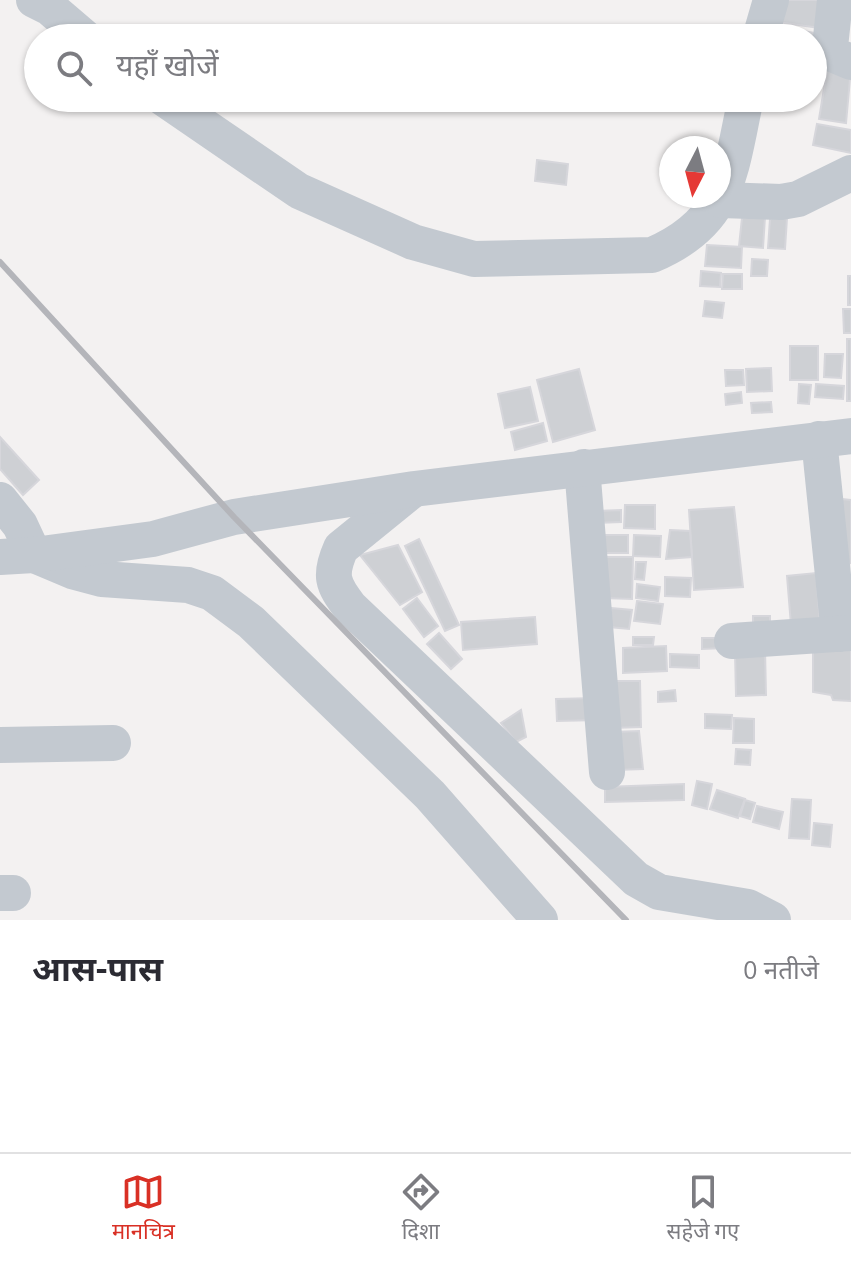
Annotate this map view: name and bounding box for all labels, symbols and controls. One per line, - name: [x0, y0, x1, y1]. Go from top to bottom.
- search box: [24, 24, 827, 112]
- icon: search: [52, 46, 96, 90]
- text: यहाँ खोजें: [116, 48, 219, 82]
- north arrow: [659, 136, 731, 208]
- text: आस-पास: [32, 949, 163, 987]
- text: 0 नतीजे: [743, 955, 819, 984]
- tab: मानचित्र: [112, 1170, 175, 1248]
- tab: दिशा: [399, 1170, 443, 1248]
- tab: सहेजे गए: [667, 1170, 739, 1248]

